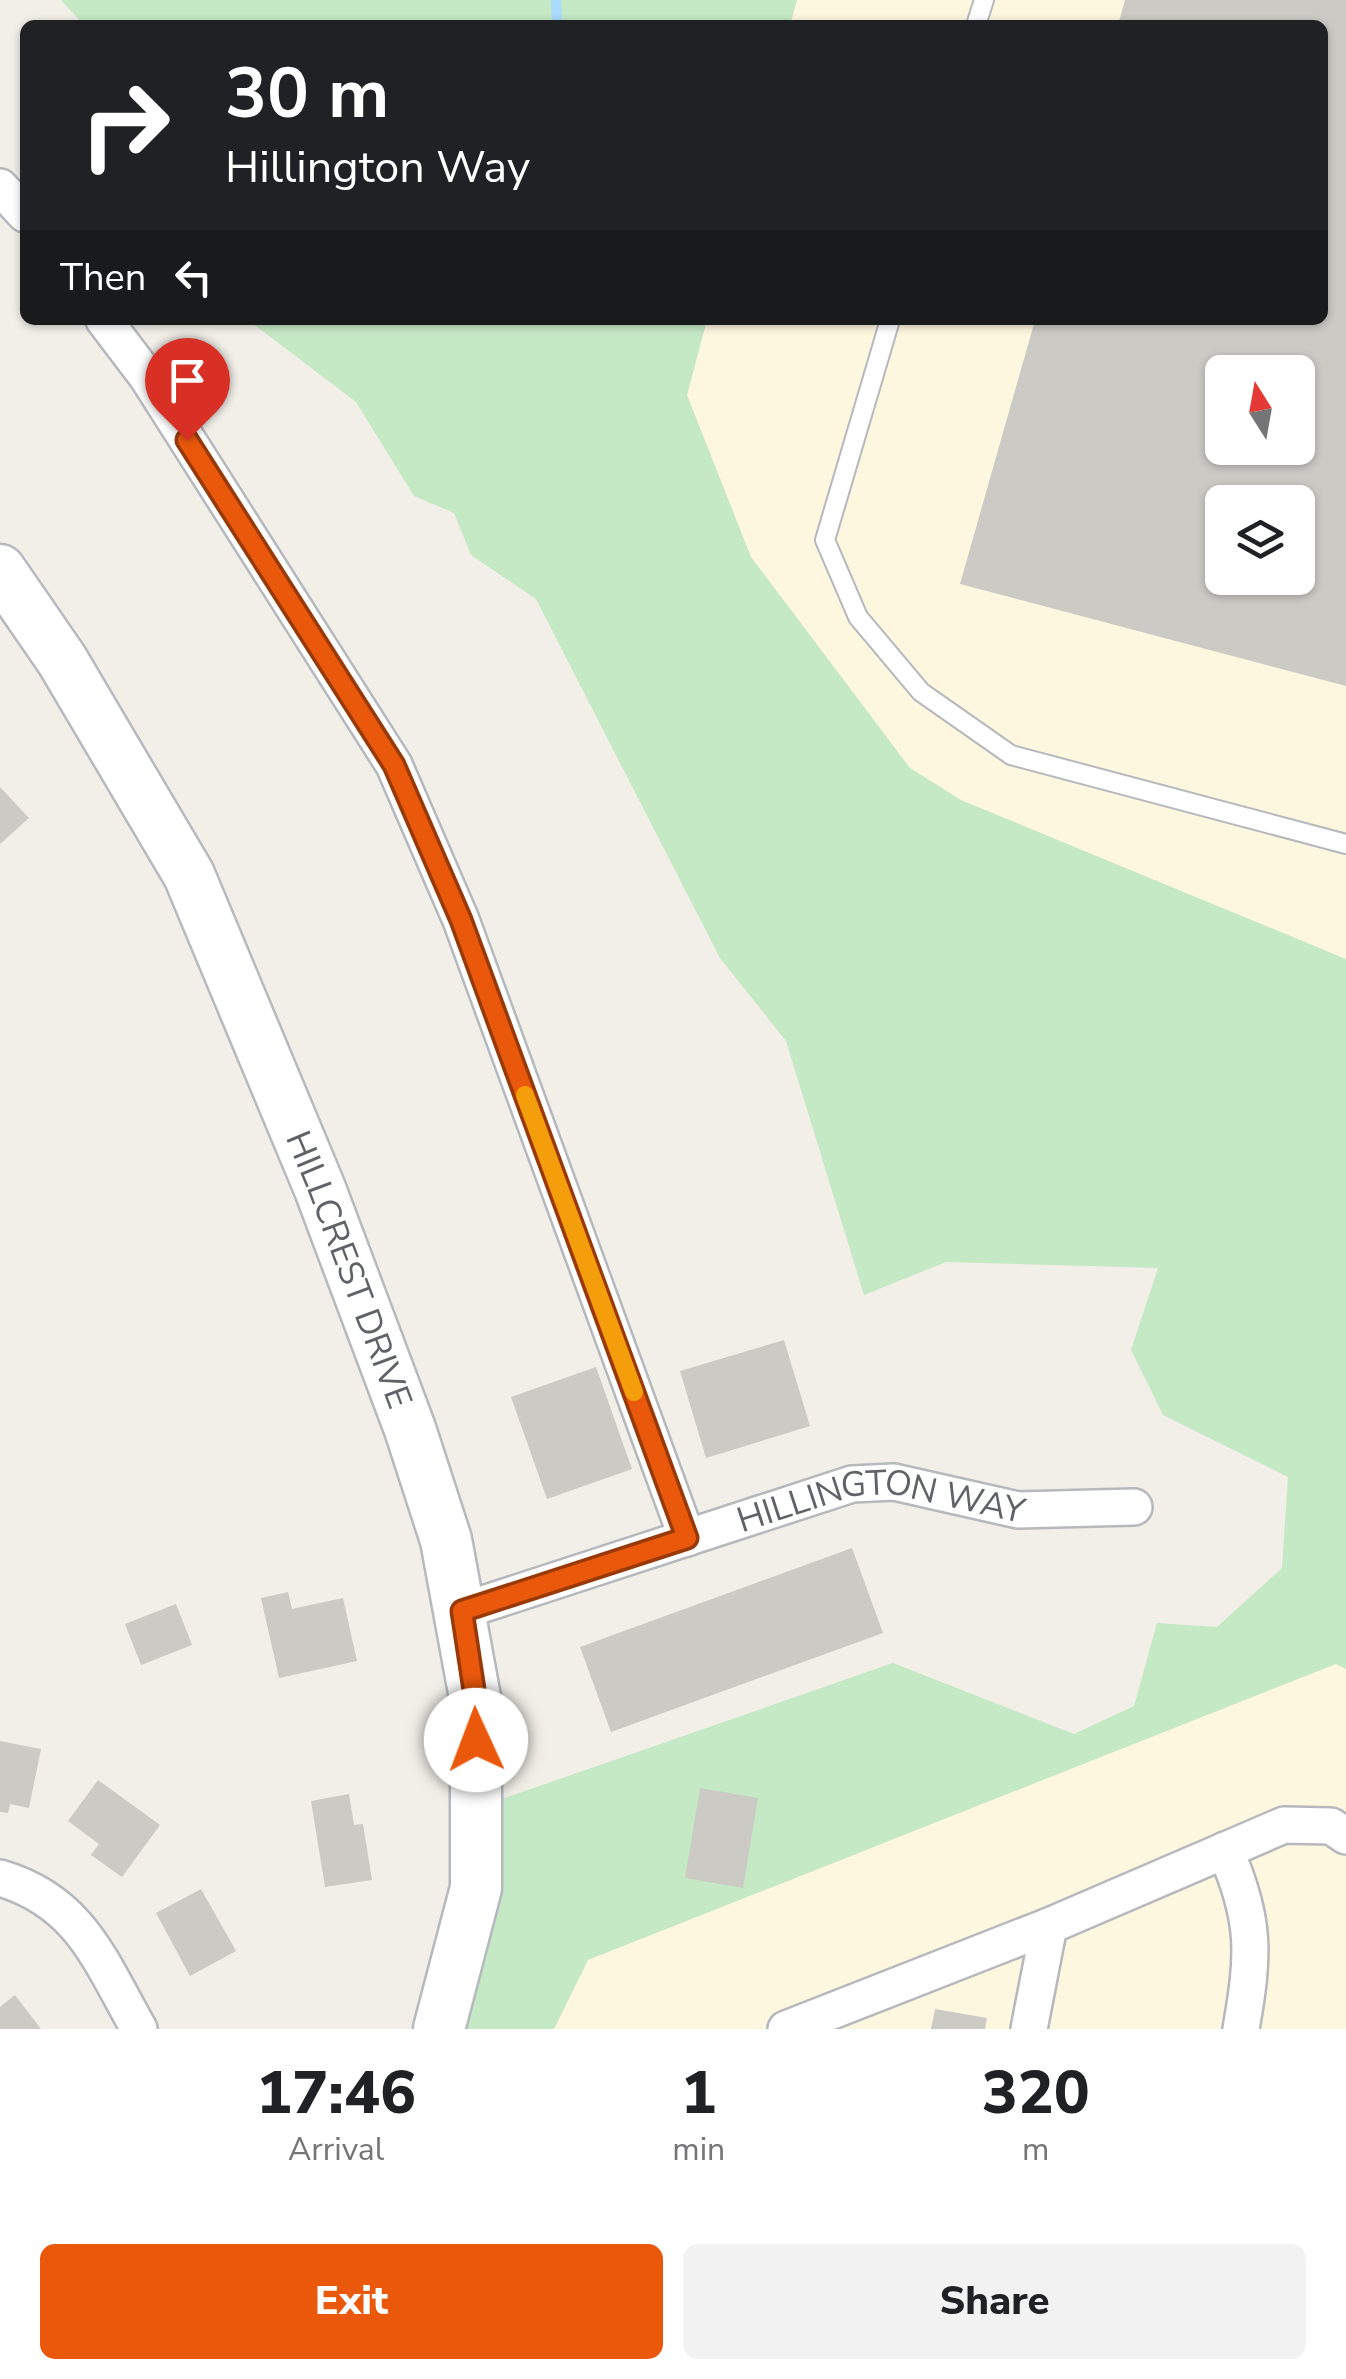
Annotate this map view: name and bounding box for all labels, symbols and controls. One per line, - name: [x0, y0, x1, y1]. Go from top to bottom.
- text: 30 m: [225, 46, 389, 142]
- icon: right: [60, 60, 190, 190]
- text: Hillington Way: [225, 137, 530, 198]
- icon: left: [166, 250, 221, 305]
- text: Then: [60, 252, 146, 303]
- pin: [145, 338, 230, 441]
- icon: arrive: [160, 353, 215, 408]
- north arrow: [1205, 355, 1315, 465]
- map controls: [1205, 355, 1315, 595]
- button: layers: [1205, 485, 1315, 595]
- street label: HILLCREST DRIVE: [275, 1124, 424, 1415]
- street label: HILLINGTON WAY: [731, 1457, 1031, 1543]
- position arrow: [424, 1688, 528, 1792]
- text: 17:46: [256, 2052, 416, 2134]
- text: 1: [681, 2052, 717, 2134]
- text: 320: [982, 2052, 1090, 2134]
- text: Arrival: [288, 2128, 384, 2171]
- text: min: [672, 2128, 725, 2171]
- text: m: [1022, 2128, 1049, 2171]
- button: Exit: [40, 2244, 663, 2359]
- button: Share: [683, 2244, 1306, 2359]

